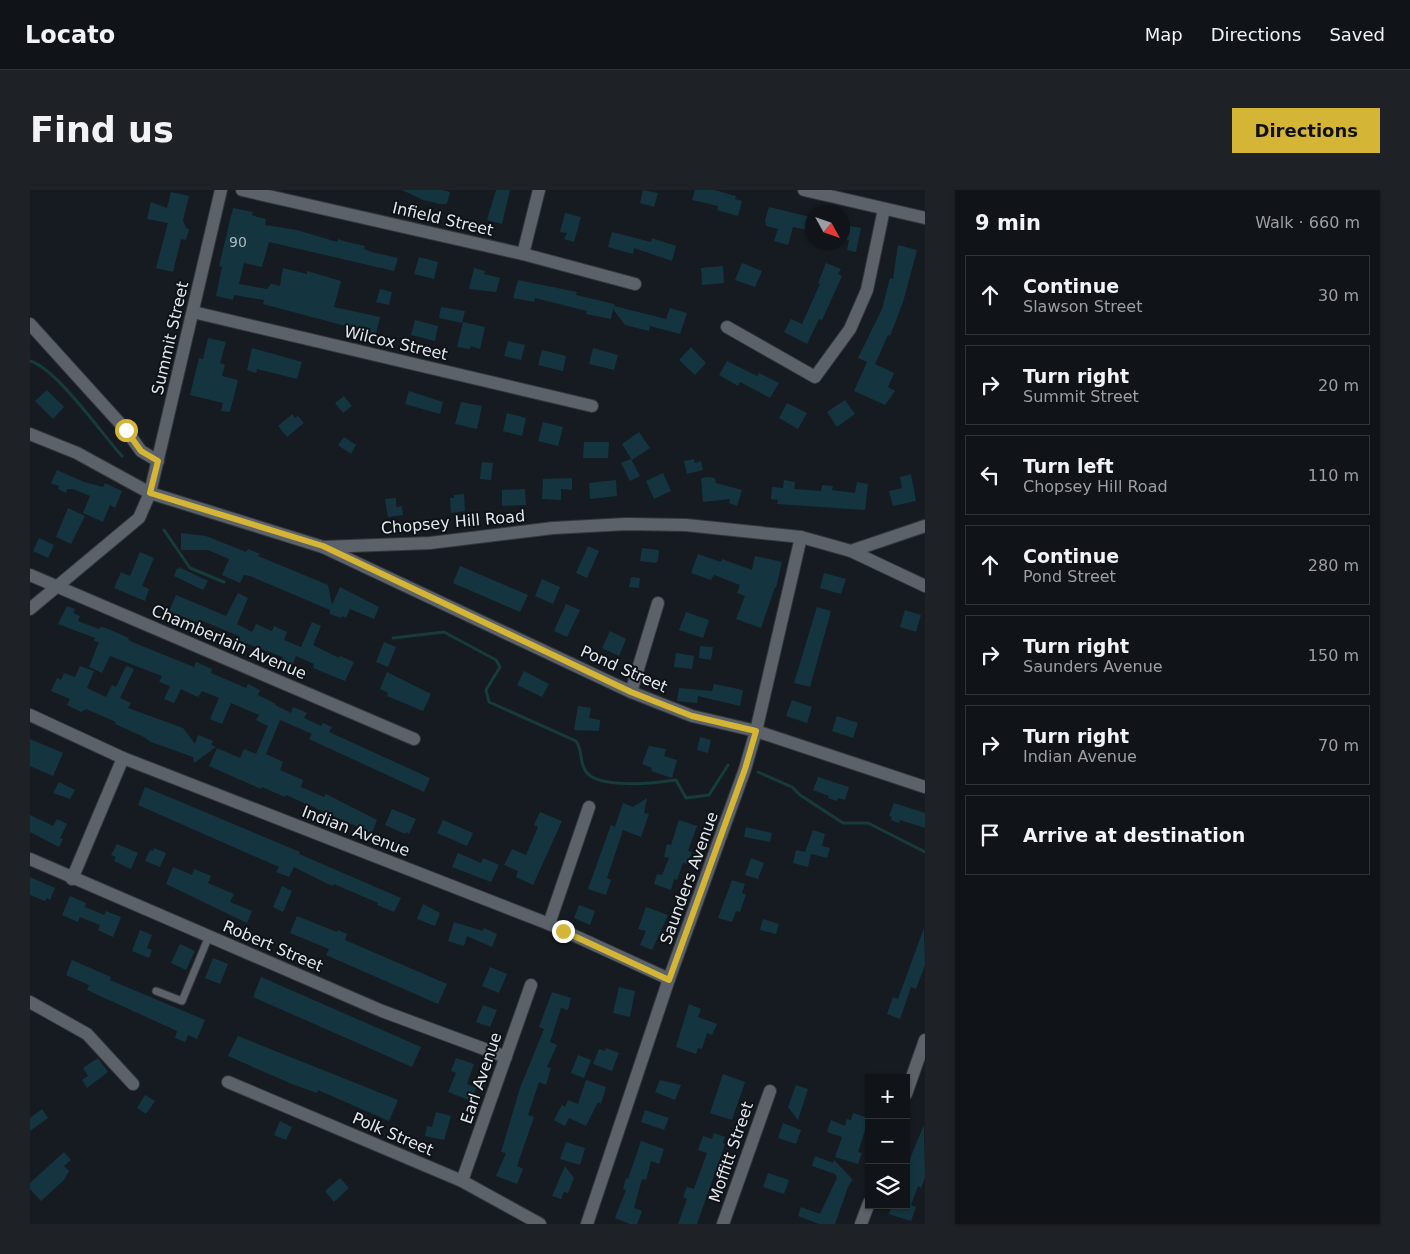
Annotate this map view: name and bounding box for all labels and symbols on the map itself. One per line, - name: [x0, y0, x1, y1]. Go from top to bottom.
- street label: Infield Street: [391, 198, 495, 240]
- north arrow: [805, 205, 850, 250]
- house number: 90: [229, 234, 247, 250]
- street label: Summit Street: [148, 279, 192, 397]
- street label: Wilcox Street: [342, 322, 450, 364]
- route start: [115, 419, 138, 442]
- street label: Chopsey Hill Road: [380, 506, 526, 538]
- street label: Chamberlain Avenue: [149, 601, 309, 683]
- street label: Pond Street: [578, 641, 670, 697]
- street label: Indian Avenue: [299, 802, 413, 860]
- street label: Saunders Avenue: [656, 809, 722, 947]
- street label: Robert Street: [220, 916, 326, 976]
- route end: [552, 920, 575, 943]
- street label: Earl Avenue: [456, 1030, 506, 1126]
- street label: Moffitt Street: [705, 1099, 757, 1205]
- street label: Polk Street: [350, 1108, 436, 1160]

